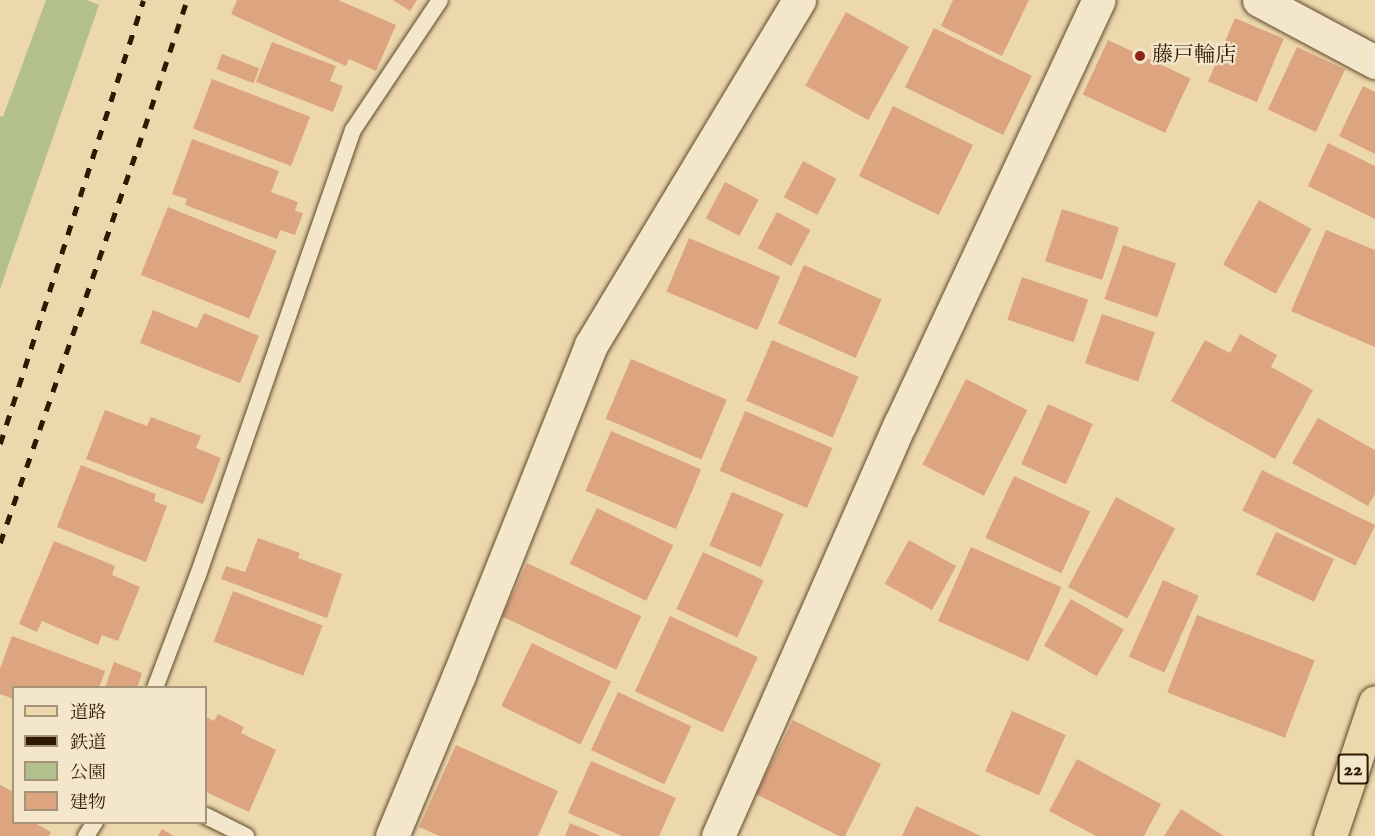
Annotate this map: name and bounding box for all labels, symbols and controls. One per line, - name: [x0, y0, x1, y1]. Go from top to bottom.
- place label: 藤戸輪店: [1152, 43, 1236, 69]
- marker: 藤戸輪店: [1133, 49, 1147, 63]
- legend: [12, 686, 207, 824]
- text: 道路: [70, 702, 106, 725]
- text: 鉄道: [70, 732, 106, 755]
- road number: 22: [1336, 752, 1370, 786]
- text: 公園: [70, 762, 106, 785]
- text: 建物: [70, 792, 106, 815]

